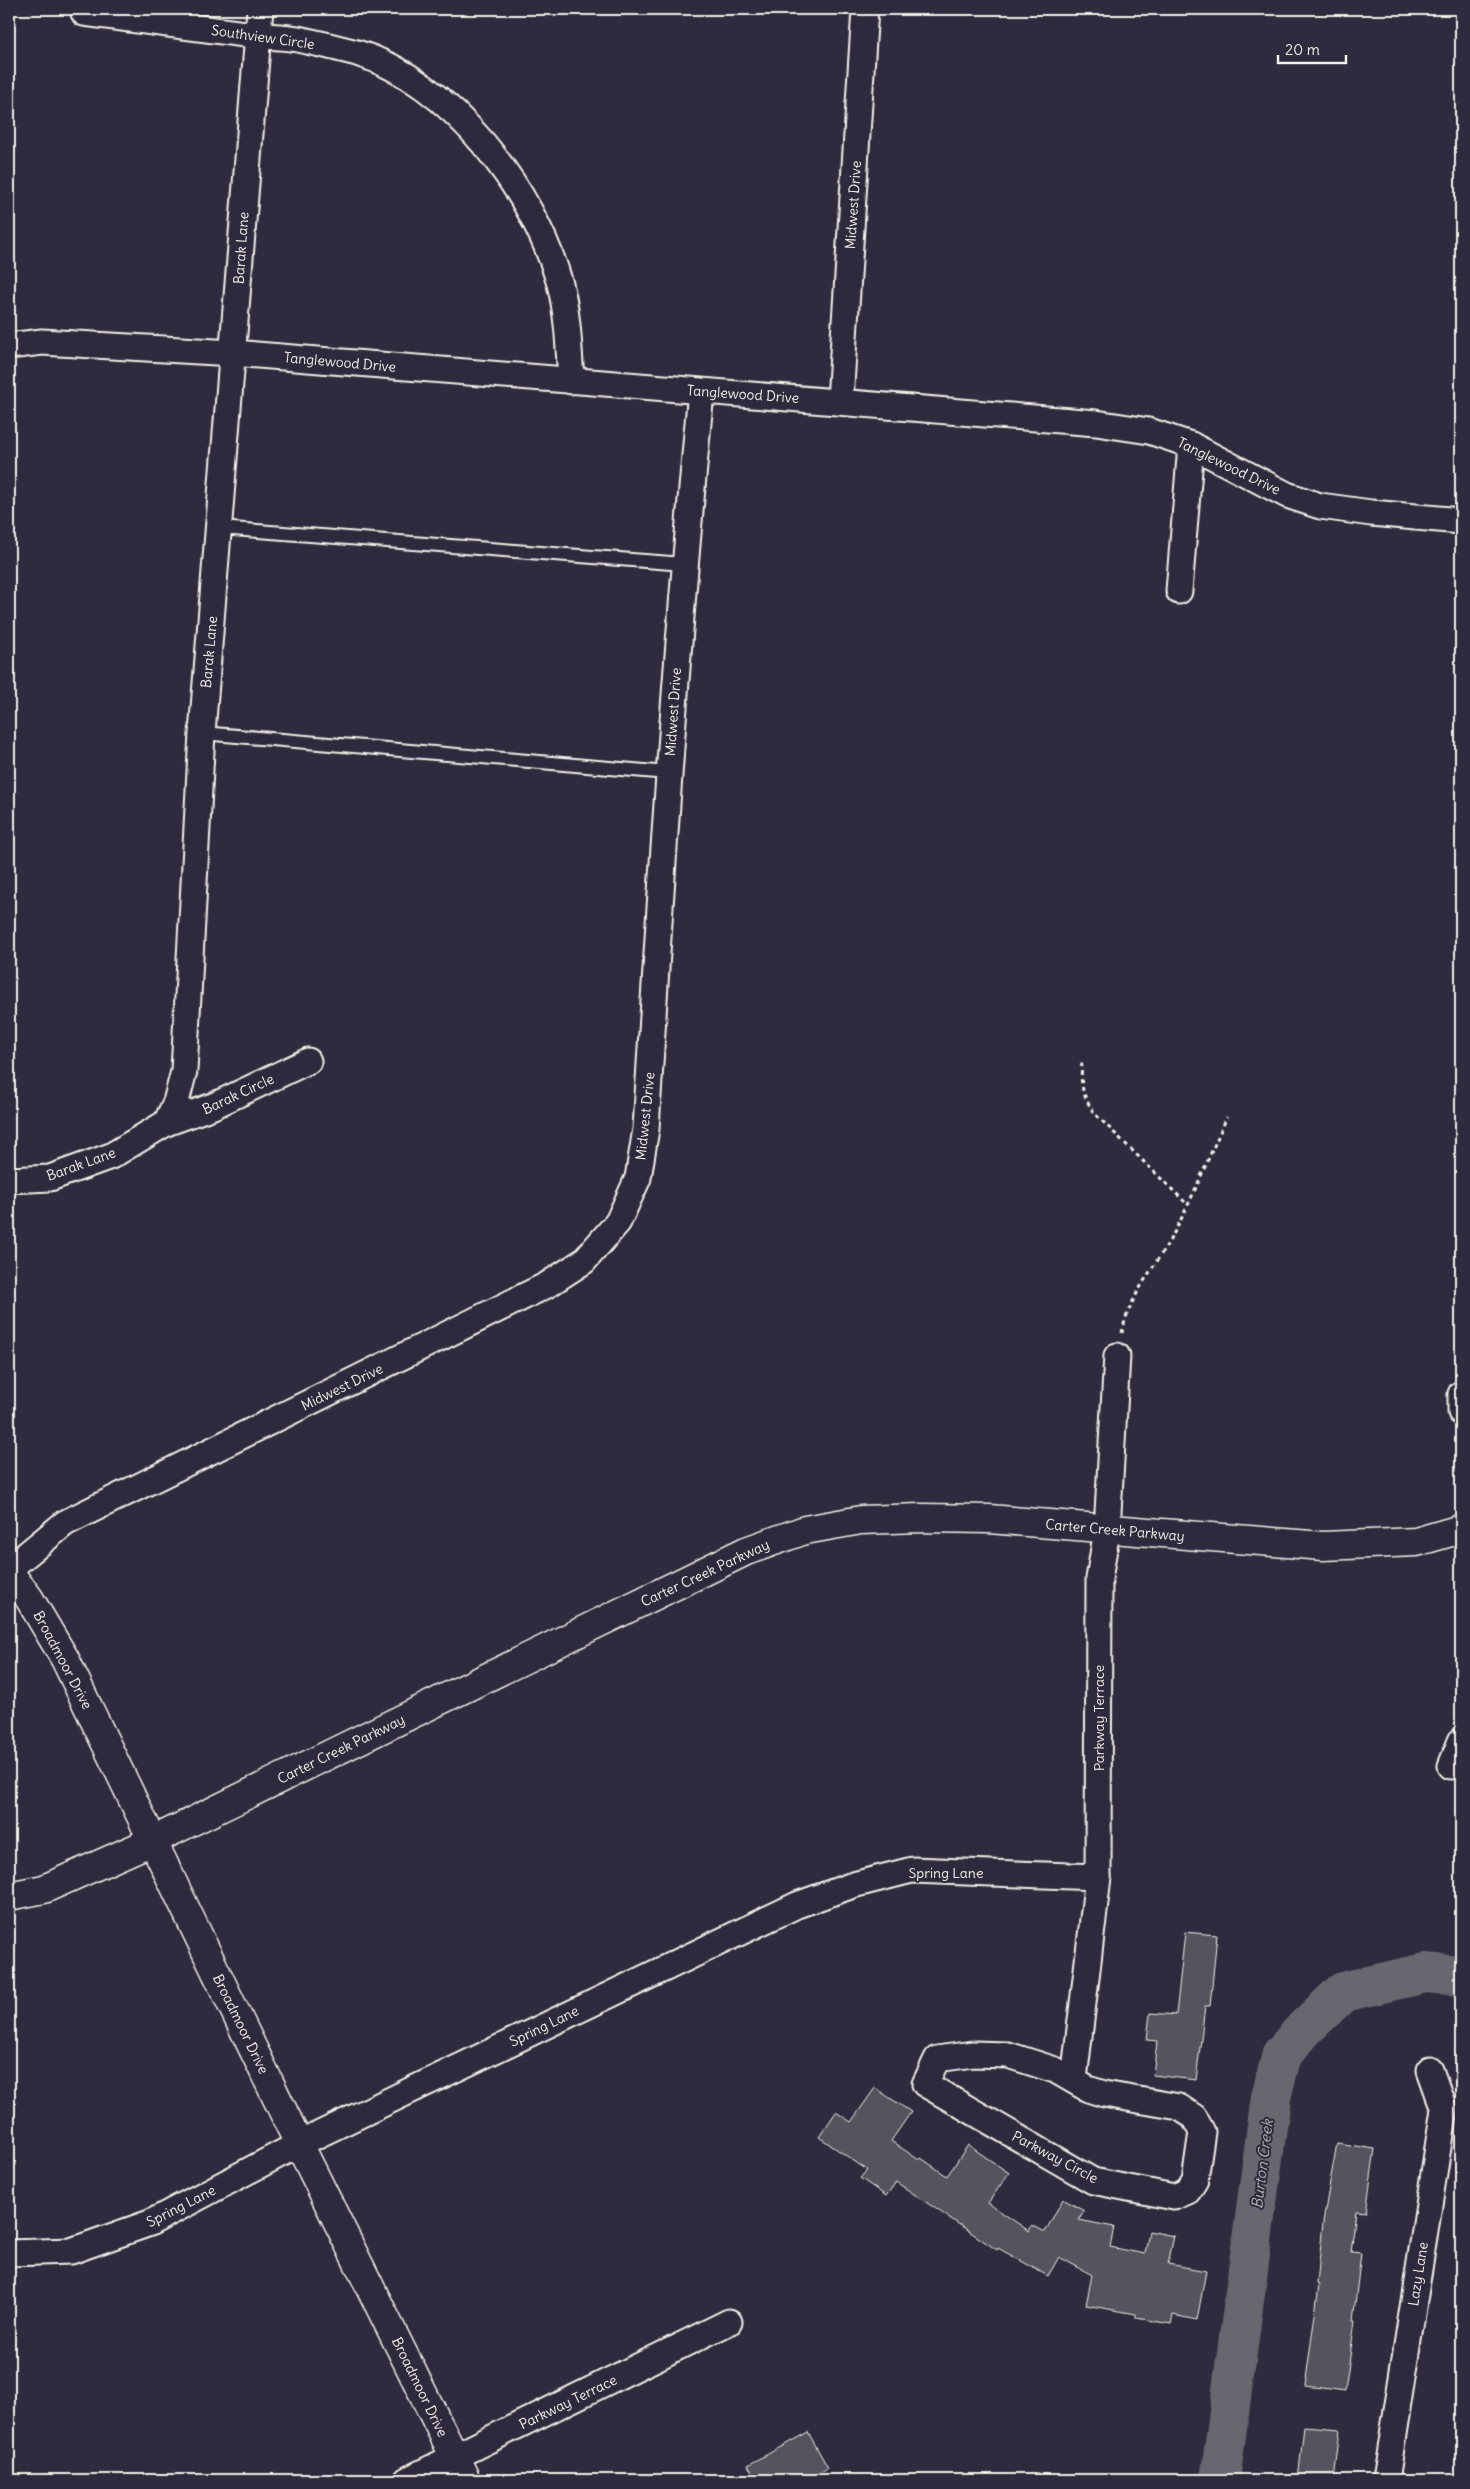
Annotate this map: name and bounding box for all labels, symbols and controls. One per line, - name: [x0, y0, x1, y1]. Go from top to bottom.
- street label: Southview Circle: [210, 21, 316, 53]
- scale bar: [1278, 32, 1345, 64]
- text: 20 m: [1285, 40, 1320, 59]
- street label: Midwest Drive: [841, 160, 865, 250]
- street label: Barak Lane: [229, 211, 253, 285]
- street label: Tanglewood Drive: [283, 348, 397, 376]
- street label: Tanglewood Drive: [686, 381, 800, 407]
- street label: Tanglewood Drive: [1175, 433, 1283, 499]
- street label: Barak Lane: [197, 615, 221, 689]
- street label: Midwest Drive: [661, 667, 685, 757]
- street label: Barak Circle: [199, 1070, 277, 1118]
- street label: Midwest Drive: [631, 1071, 659, 1161]
- street label: Barak Lane: [44, 1143, 118, 1185]
- street label: Midwest Drive: [298, 1359, 386, 1415]
- street label: Carter Creek Parkway: [1045, 1515, 1185, 1545]
- street label: Carter Creek Parkway: [638, 1535, 772, 1611]
- street label: Broadmoor Drive: [29, 1608, 97, 1712]
- street label: Parkway Terrace: [1090, 1665, 1108, 1771]
- street label: Carter Creek Parkway: [274, 1710, 408, 1788]
- street label: Spring Lane: [908, 1864, 984, 1882]
- street label: Broadmoor Drive: [209, 1971, 273, 2077]
- street label: Spring Lane: [506, 2001, 582, 2051]
- water label: Burton Creek: [1247, 2117, 1277, 2210]
- street label: Parkway Circle: [1009, 2127, 1101, 2187]
- street label: Spring Lane: [143, 2181, 219, 2231]
- street label: Lazy Lane: [1404, 2241, 1432, 2307]
- street label: Broadmoor Drive: [388, 2334, 452, 2440]
- street label: Parkway Terrace: [516, 2371, 620, 2433]

